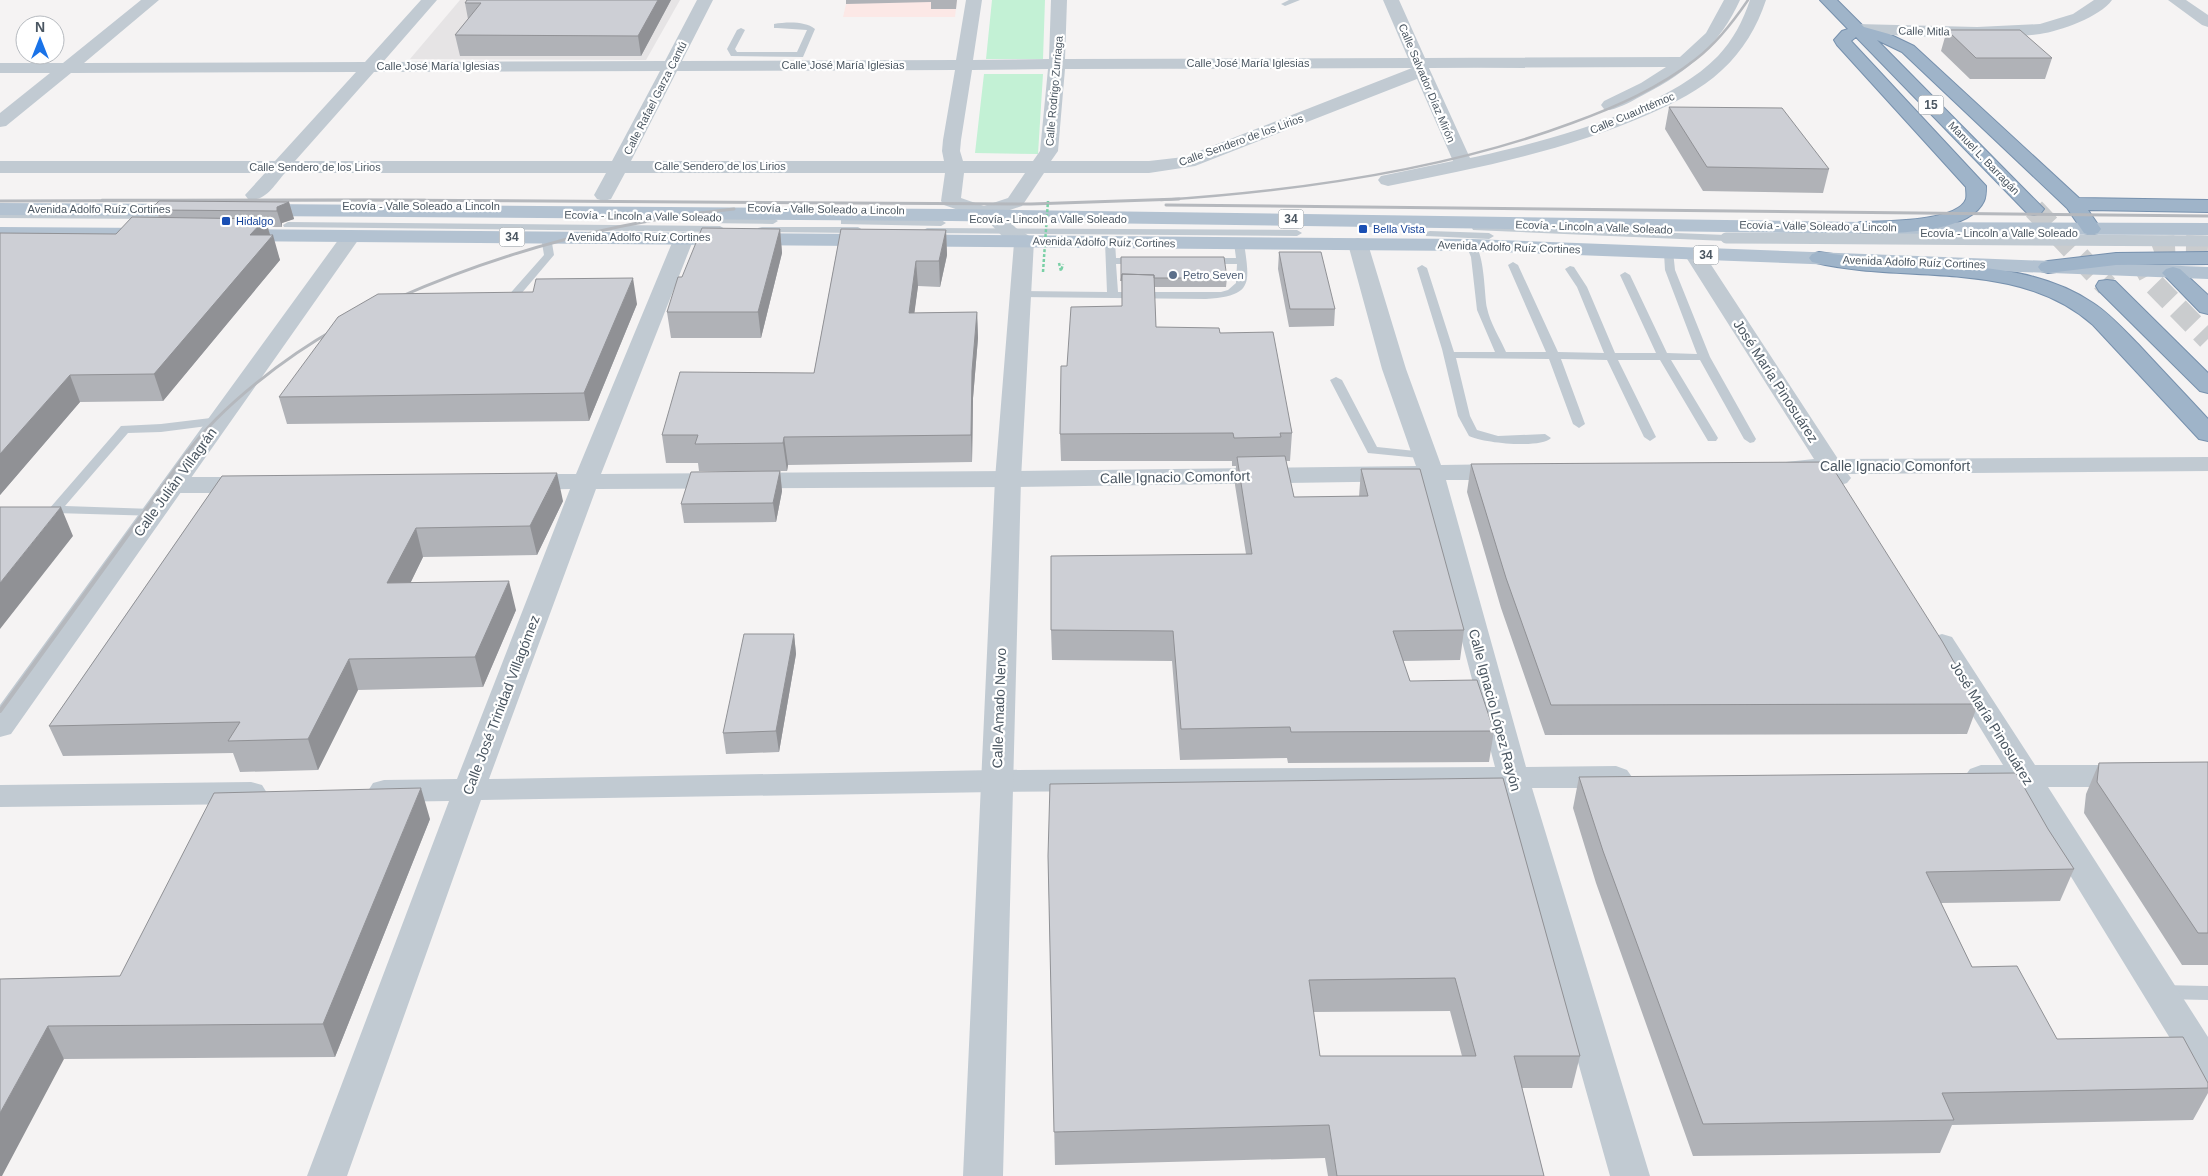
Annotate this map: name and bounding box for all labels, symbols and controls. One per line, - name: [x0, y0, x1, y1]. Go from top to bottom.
- north arrow: [15, 15, 65, 65]
- text: N: [35, 19, 45, 35]
- street label: Calle Salvador Díaz Mirón: [1397, 22, 1457, 144]
- street label: Calle Mitla: [1898, 25, 1951, 37]
- street label: Calle Rodrigo Zurriaga: [1043, 34, 1065, 147]
- street label: Calle Rafael Garza Cantú: [621, 39, 689, 157]
- street label: Calle José María Iglesias: [1187, 57, 1310, 69]
- street label: Calle José María Iglesias: [782, 59, 905, 71]
- street label: Calle José María Iglesias: [377, 60, 500, 72]
- street label: Calle Cuauhtémoc: [1588, 90, 1676, 136]
- road number: 15: [1918, 96, 1944, 114]
- street label: Calle Sendero de los Lirios: [1177, 112, 1305, 168]
- street label: Manuel L. Barragán: [1946, 119, 2022, 197]
- street label: Calle Sendero de los Lirios: [654, 160, 786, 172]
- street label: Calle Sendero de los Lirios: [249, 161, 381, 173]
- street label: Ecovía - Valle Soleado a Lincoln: [342, 200, 500, 212]
- street label: Ecovía - Valle Soleado a Lincoln: [747, 202, 905, 216]
- street label: Avenida Adolfo Ruíz Cortines: [28, 203, 171, 215]
- street label: Ecovía - Lincoln a Valle Soleado: [564, 209, 722, 223]
- road number: 34: [1278, 210, 1304, 228]
- street label: Ecovía - Lincoln a Valle Soleado: [969, 213, 1127, 225]
- marker: Hidalgo: [220, 215, 232, 227]
- place label: Hidalgo: [236, 215, 273, 227]
- street label: Ecovía - Lincoln a Valle Soleado: [1515, 218, 1673, 236]
- street label: Ecovía - Valle Soleado a Lincoln: [1739, 219, 1897, 233]
- marker: Bella Vista: [1357, 223, 1369, 235]
- place label: Bella Vista: [1373, 223, 1426, 235]
- street label: Ecovía - Lincoln a Valle Soleado: [1920, 227, 2078, 239]
- road number: 34: [500, 228, 524, 246]
- street label: Avenida Adolfo Ruíz Cortines: [568, 231, 711, 243]
- street label: Avenida Adolfo Ruíz Cortines: [1032, 235, 1176, 249]
- street label: Avenida Adolfo Ruíz Cortines: [1437, 239, 1581, 256]
- road number: 34: [1694, 246, 1718, 264]
- street label: Avenida Adolfo Ruíz Cortines: [1842, 254, 1986, 271]
- marker: Petro Seven: [1167, 269, 1179, 281]
- place label: Petro Seven: [1183, 269, 1244, 281]
- street label: José María Pinosuárez: [1730, 317, 1822, 445]
- street label: Calle Julián Villagrán: [130, 425, 220, 539]
- street label: Calle Ignacio Comonfort: [1820, 458, 1970, 474]
- street label: Calle Ignacio Comonfort: [1100, 468, 1250, 486]
- street label: Calle José Trinidad Villagómez: [459, 613, 543, 797]
- street label: Calle Ignacio López Rayón: [1466, 627, 1524, 793]
- street label: Calle Amado Nervo: [989, 647, 1009, 769]
- street label: José María Pinosuárez: [1947, 658, 2037, 788]

